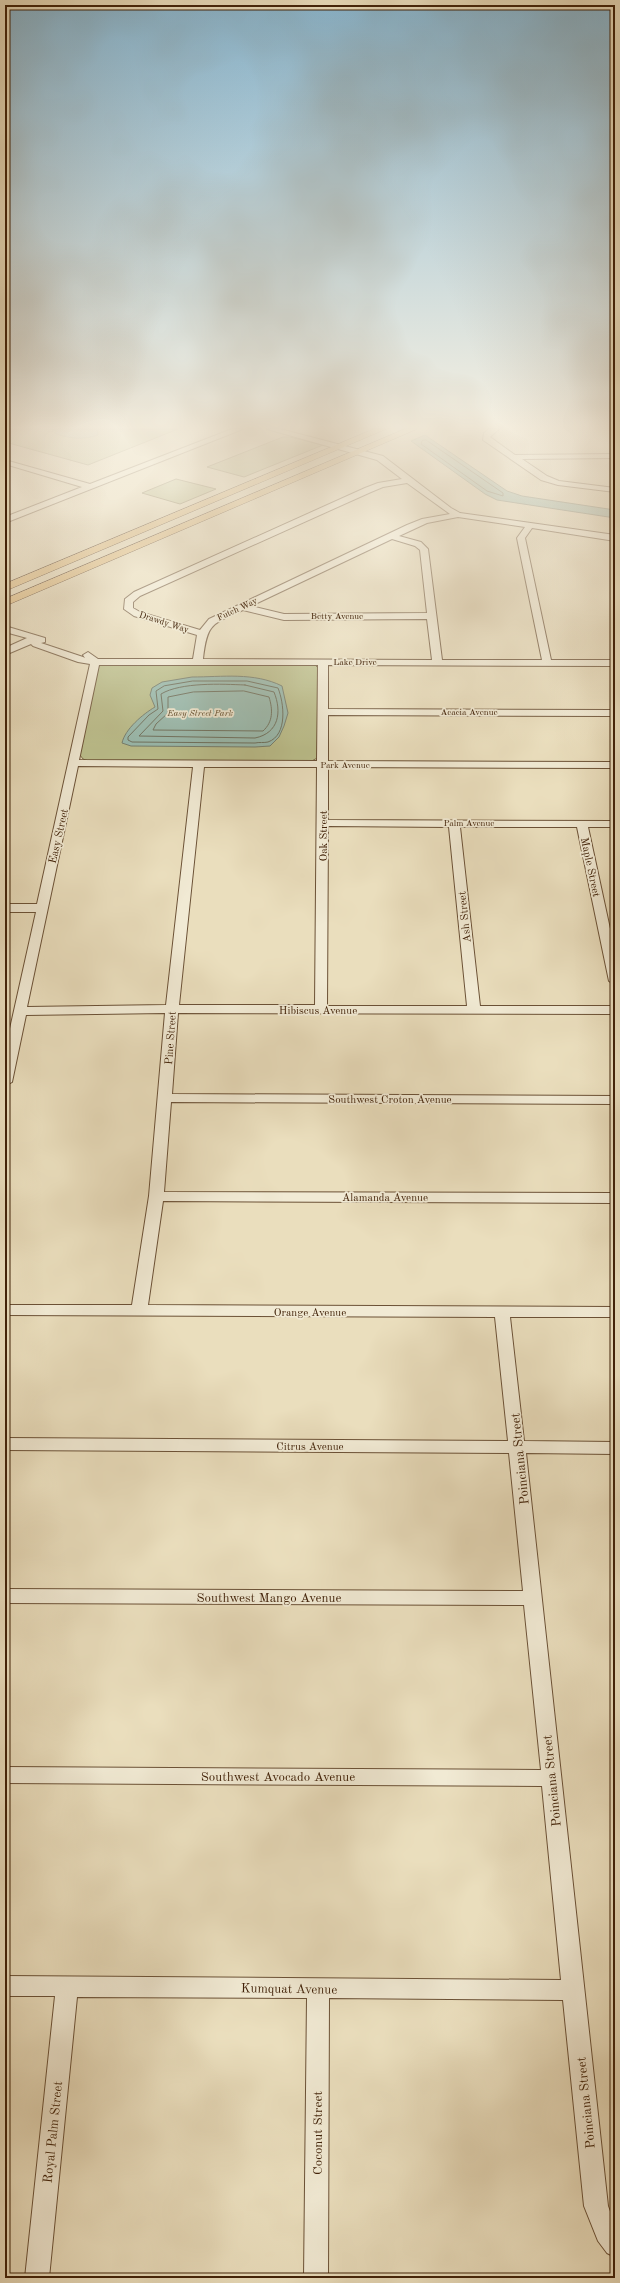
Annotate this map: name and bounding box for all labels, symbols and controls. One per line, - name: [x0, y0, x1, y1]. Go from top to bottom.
- street label: Futch Way: [216, 596, 259, 623]
- street label: Drawdy Way: [138, 610, 190, 635]
- street label: Betty Avenue: [311, 612, 363, 621]
- street label: Lake Drive: [333, 658, 377, 667]
- street label: Acacia Avenue: [440, 708, 498, 717]
- park label: Easy Street Park: [166, 709, 233, 718]
- street label: Park Avenue: [320, 761, 370, 770]
- street label: Easy Street: [48, 808, 71, 865]
- street label: Oak Street: [319, 810, 330, 862]
- street label: Palm Avenue: [444, 819, 494, 828]
- street label: Maple Street: [578, 837, 601, 898]
- street label: Ash Street: [457, 891, 474, 943]
- street label: Hibiscus Avenue: [279, 1006, 357, 1017]
- street label: Pine Street: [164, 1011, 179, 1065]
- street label: Southwest Croton Avenue: [328, 1095, 452, 1106]
- street label: Alamanda Avenue: [342, 1193, 428, 1204]
- street label: Orange Avenue: [274, 1308, 346, 1319]
- street label: Poinciana Street: [509, 1412, 532, 1505]
- street label: Citrus Avenue: [276, 1442, 344, 1453]
- street label: Southwest Mango Avenue: [196, 1592, 342, 1605]
- street label: Poinciana Street: [541, 1734, 564, 1827]
- street label: Southwest Avocado Avenue: [201, 1771, 355, 1784]
- street label: Kumquat Avenue: [241, 1982, 337, 1997]
- street label: Poinciana Street: [575, 2056, 598, 2149]
- street label: Royal Palm Street: [42, 2080, 65, 2184]
- street label: Coconut Street: [312, 2091, 325, 2175]

